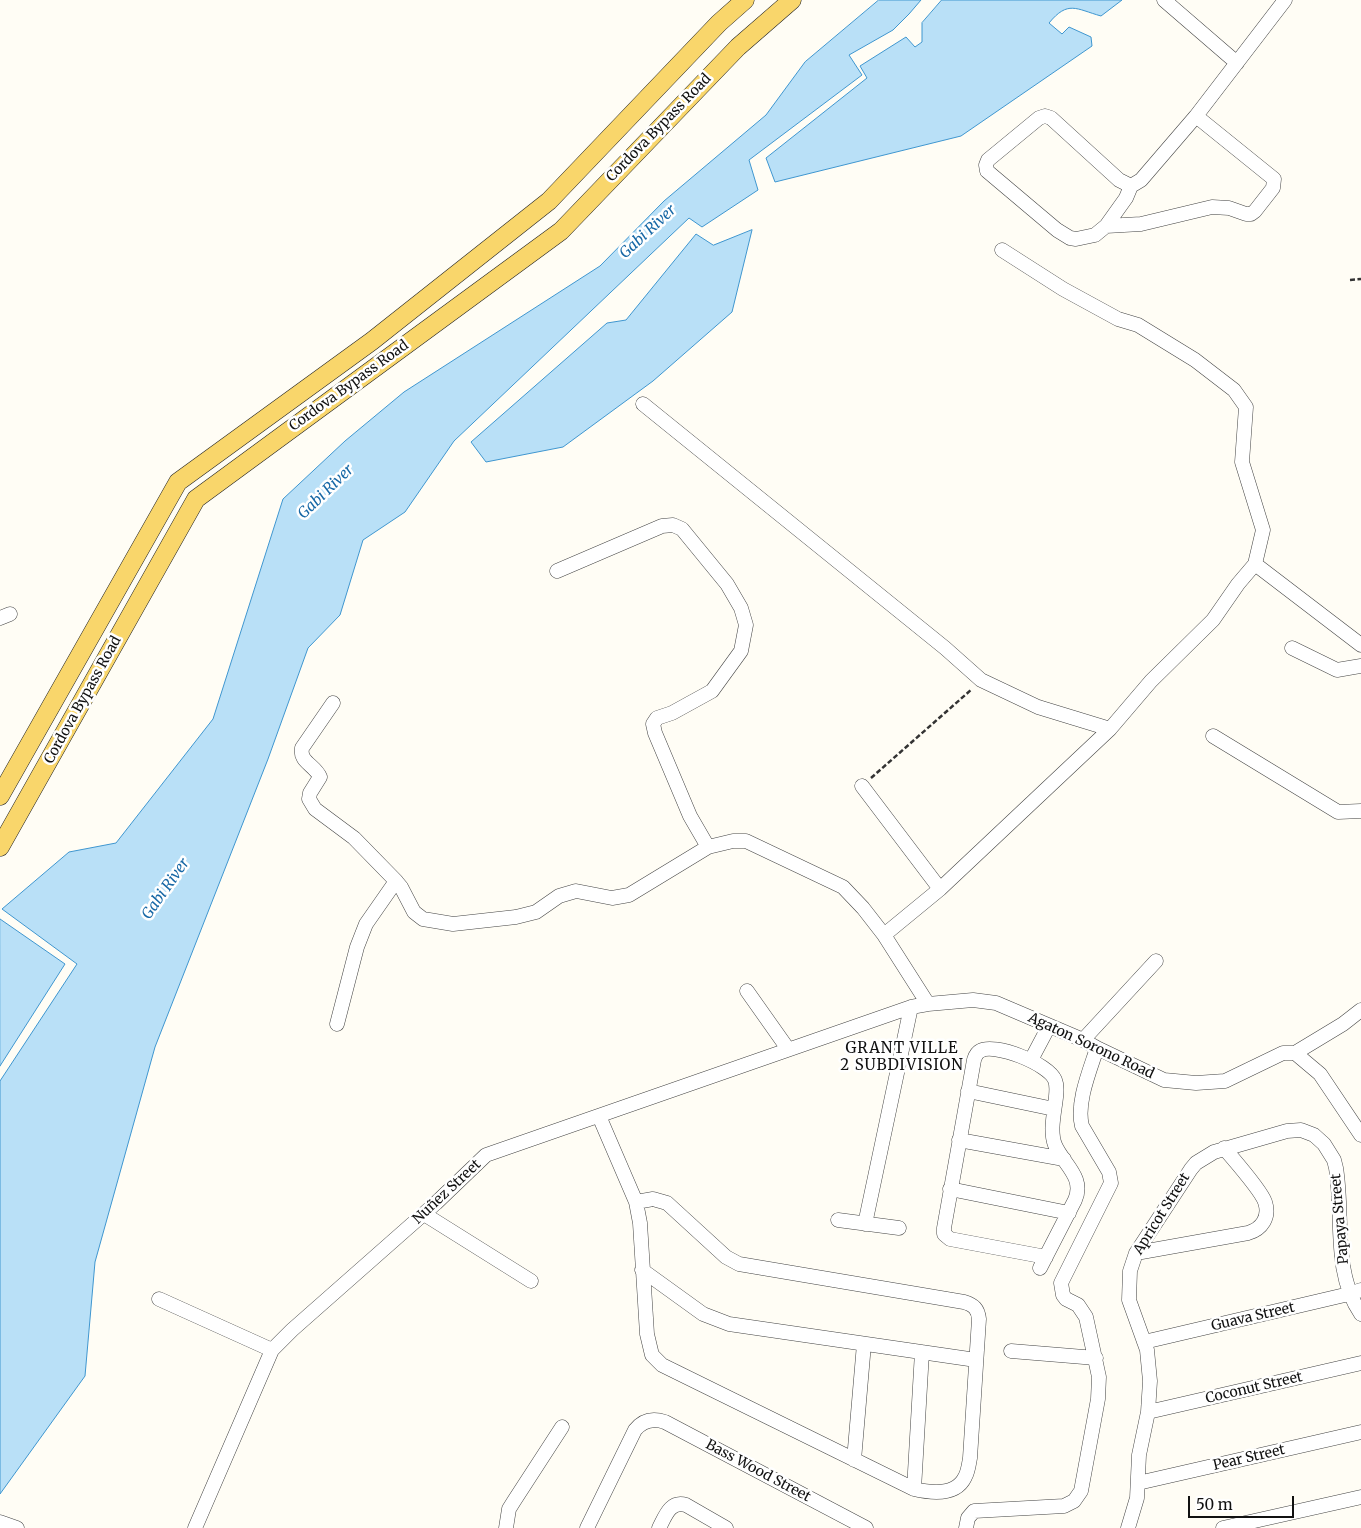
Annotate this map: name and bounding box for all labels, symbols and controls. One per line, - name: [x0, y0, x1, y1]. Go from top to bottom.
- street label: Cordova Bypass Road: [603, 71, 715, 185]
- water label: Gabi River: [616, 201, 680, 263]
- street label: Cordova Bypass Road: [286, 337, 412, 435]
- water label: Gabi River: [294, 461, 358, 523]
- street label: Cordova Bypass Road: [41, 633, 125, 767]
- water label: Gabi River: [138, 855, 194, 923]
- street label: Agaton Sorono Road: [1025, 1009, 1157, 1083]
- district label: GRANT VILLE 2 SUBDIVISION: [839, 1040, 965, 1075]
- street label: Nuñez Street: [410, 1156, 484, 1228]
- street label: Apricot Street: [1130, 1170, 1194, 1258]
- street label: Papaya Street: [1328, 1173, 1352, 1265]
- street label: Guava Street: [1210, 1299, 1296, 1335]
- street label: Coconut Street: [1204, 1369, 1304, 1407]
- street label: Bass Wood Street: [703, 1436, 813, 1506]
- street label: Pear Street: [1211, 1442, 1287, 1474]
- scale bar: [1191, 1486, 1297, 1518]
- text: 50 m: [1196, 1495, 1233, 1514]

